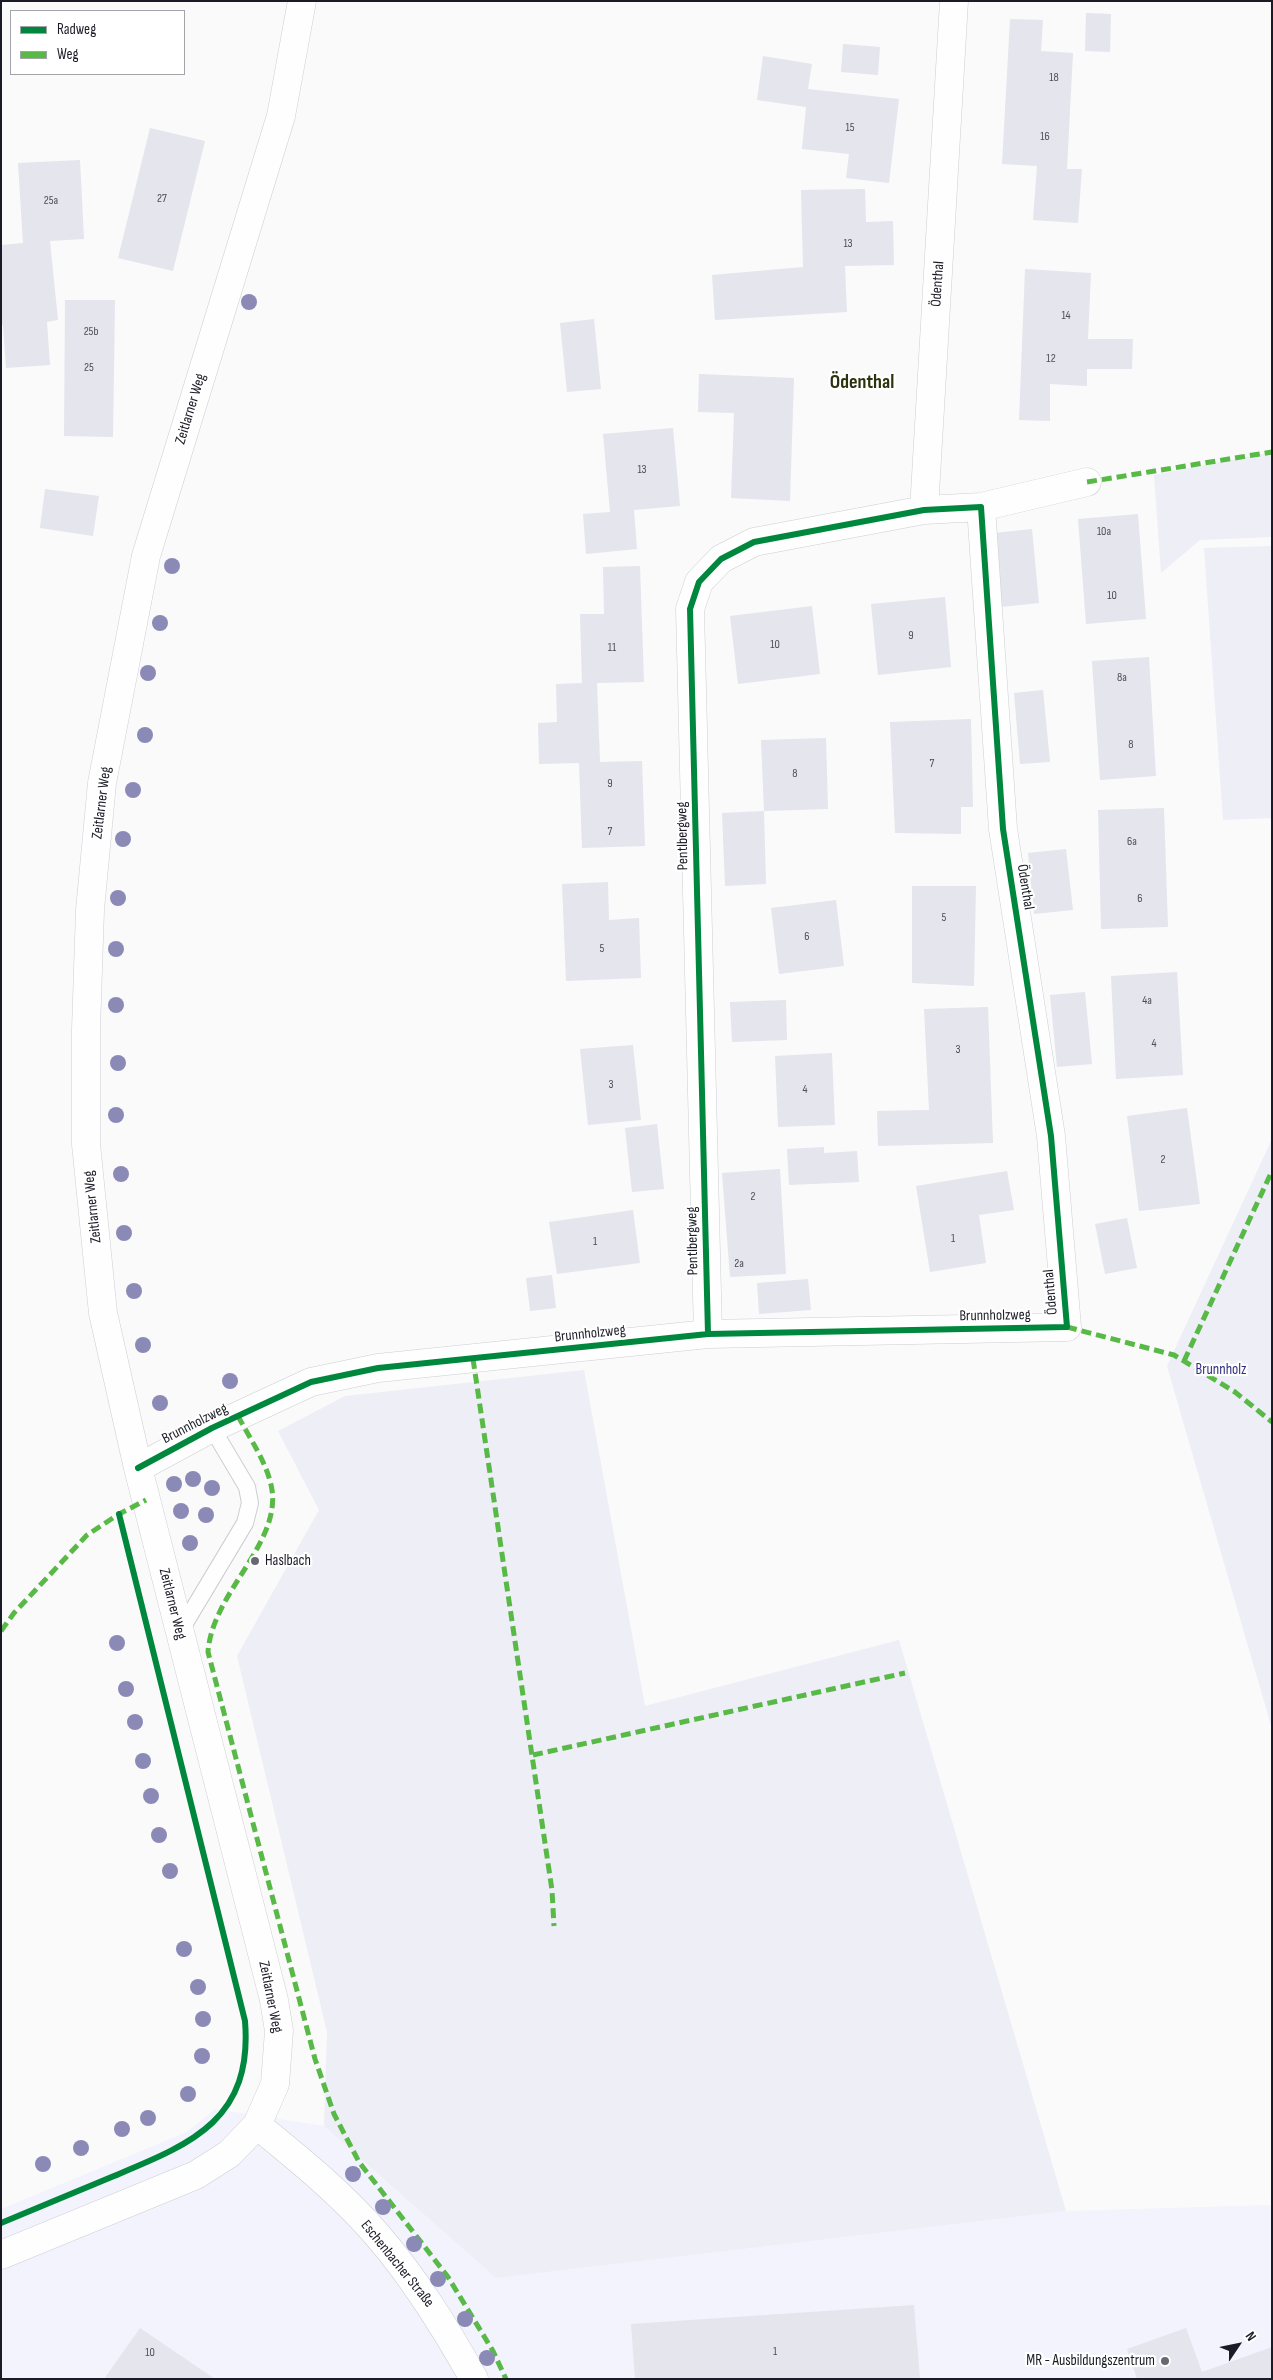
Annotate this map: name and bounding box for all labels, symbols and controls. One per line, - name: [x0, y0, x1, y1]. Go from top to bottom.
- legend: [10, 10, 185, 75]
- text: Radweg: [57, 20, 96, 39]
- text: Weg: [57, 45, 79, 64]
- house number: 18: [1049, 71, 1059, 85]
- house number: 15: [845, 121, 855, 135]
- house number: 16: [1040, 130, 1050, 144]
- house number: 27: [157, 192, 167, 206]
- house number: 25a: [44, 194, 58, 208]
- house number: 13: [843, 237, 853, 251]
- street label: Ödenthal: [927, 261, 949, 307]
- house number: 14: [1061, 309, 1071, 323]
- house number: 25b: [84, 325, 98, 339]
- house number: 12: [1046, 352, 1056, 366]
- house number: 25: [84, 361, 94, 375]
- district label: Ödenthal: [830, 371, 894, 395]
- street label: Zeitlarner Weg: [172, 372, 210, 446]
- house number: 13: [637, 463, 647, 477]
- house number: 10a: [1097, 525, 1111, 539]
- house number: 10: [1107, 589, 1117, 603]
- house number: 9: [908, 629, 914, 643]
- house number: 10: [770, 638, 780, 652]
- house number: 11: [608, 641, 616, 655]
- house number: 8a: [1117, 671, 1127, 685]
- house number: 8: [1128, 738, 1134, 752]
- house number: 7: [930, 757, 934, 771]
- street label: Zeitlarner Weg: [89, 766, 115, 840]
- house number: 8: [792, 767, 798, 781]
- house number: 9: [607, 777, 613, 791]
- street label: Pentlbergweg: [673, 802, 693, 870]
- house number: 7: [608, 825, 612, 839]
- house number: 6a: [1127, 835, 1137, 849]
- street label: Ödenthal: [1013, 863, 1037, 911]
- house number: 6: [1137, 892, 1143, 906]
- house number: 5: [942, 911, 946, 925]
- house number: 6: [804, 930, 810, 944]
- house number: 5: [600, 942, 604, 956]
- house number: 4a: [1142, 994, 1152, 1008]
- house number: 4: [1151, 1037, 1157, 1051]
- house number: 3: [955, 1043, 961, 1057]
- house number: 3: [608, 1078, 614, 1092]
- house number: 4: [802, 1083, 808, 1097]
- house number: 2: [1161, 1153, 1165, 1167]
- street label: Zeitlarner Weg: [80, 1170, 106, 1244]
- house number: 2: [751, 1190, 755, 1204]
- street label: Pentlbergweg: [683, 1207, 703, 1275]
- house number: 1: [951, 1232, 955, 1246]
- house number: 1: [593, 1235, 597, 1249]
- house number: 2a: [734, 1257, 744, 1271]
- street label: Ödenthal: [1040, 1268, 1062, 1316]
- street label: Brunnholzweg: [959, 1306, 1031, 1326]
- street label: Brunnholzweg: [554, 1321, 626, 1347]
- park label: Brunnholz: [1196, 1361, 1246, 1379]
- street label: Brunnholzweg: [159, 1400, 231, 1448]
- place label: Haslbach: [265, 1552, 311, 1570]
- marker: Haslbach: [249, 1555, 261, 1567]
- street label: Zeitlarner Weg: [154, 1566, 190, 1642]
- street label: Zeitlarner Weg: [254, 1960, 286, 2034]
- street label: Eschenbacher Straße: [356, 2217, 438, 2311]
- north arrow: [1213, 2320, 1263, 2370]
- text: N: [1242, 2328, 1260, 2344]
- house number: 1: [773, 2345, 777, 2359]
- house number: 10: [145, 2346, 155, 2360]
- place label: MR - Ausbildungszentrum: [1026, 2352, 1155, 2370]
- marker: MR - Ausbildungszentrum: [1159, 2355, 1171, 2367]

